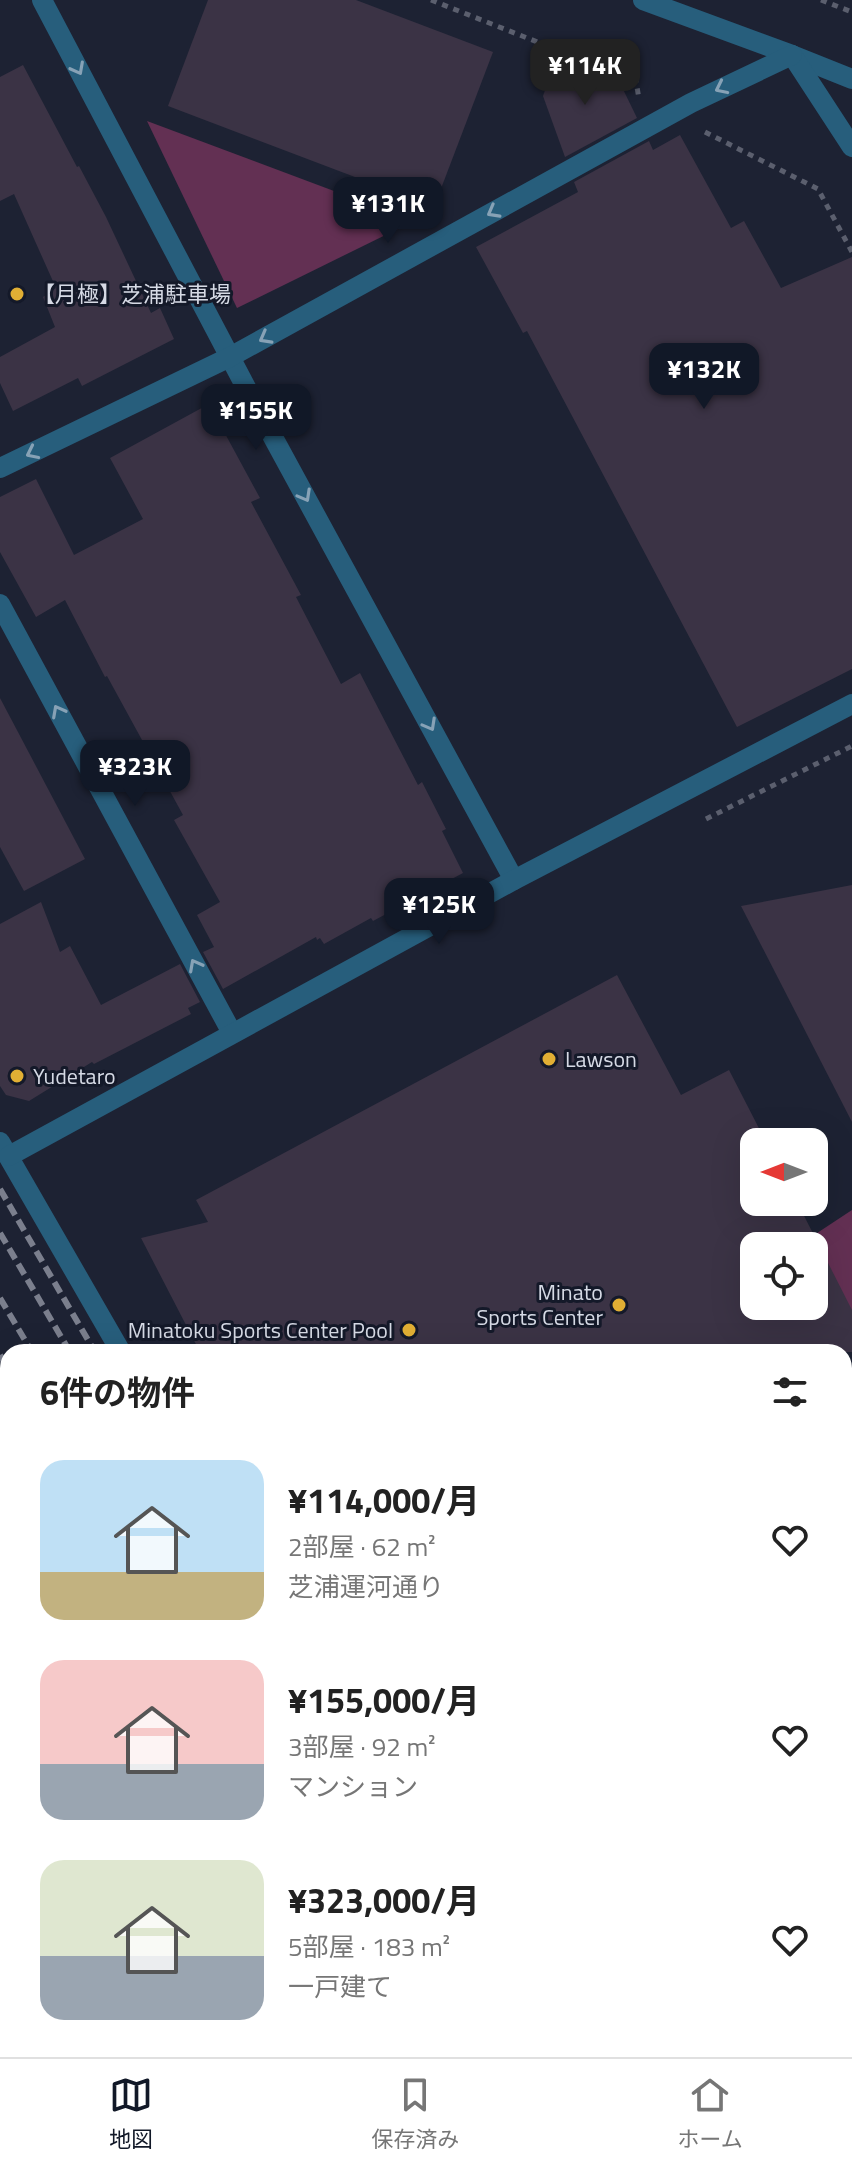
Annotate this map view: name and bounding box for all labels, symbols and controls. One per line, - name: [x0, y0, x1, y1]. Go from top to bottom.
- pin: ¥114K: [529, 39, 641, 107]
- text: ¥114K: [548, 45, 622, 84]
- one-way arrow: [69, 61, 84, 75]
- one-way arrow: [715, 78, 730, 94]
- pin: ¥131K: [332, 177, 444, 245]
- text: ¥131K: [351, 183, 425, 222]
- one-way arrow: [487, 202, 502, 218]
- place label: 【月極】芝浦駐車場: [33, 277, 231, 311]
- marker: 【月極】芝浦駐車場: [8, 285, 26, 303]
- one-way arrow: [259, 328, 273, 343]
- pin: ¥132K: [648, 343, 760, 411]
- text: ¥132K: [667, 349, 741, 388]
- pin: ¥155K: [200, 384, 312, 452]
- text: ¥155K: [219, 390, 293, 429]
- one-way arrow: [26, 443, 40, 459]
- one-way arrow: [296, 488, 311, 503]
- one-way arrow: [52, 706, 68, 720]
- one-way arrow: [420, 716, 435, 731]
- pin: ¥323K: [79, 740, 191, 808]
- text: ¥323K: [98, 746, 172, 785]
- pin: ¥125K: [383, 878, 495, 946]
- text: ¥125K: [402, 884, 476, 923]
- one-way arrow: [189, 958, 204, 973]
- place label: Lawson: [565, 1042, 637, 1076]
- marker: Lawson: [540, 1050, 558, 1068]
- place label: Yudetaro: [33, 1059, 116, 1093]
- marker: Yudetaro: [8, 1067, 26, 1085]
- north arrow: [740, 1128, 828, 1216]
- map controls: [740, 1128, 828, 1320]
- button: locate: [740, 1232, 828, 1320]
- place label: Minato Sports Center: [476, 1275, 603, 1334]
- marker: Minato Sports Center: [610, 1296, 628, 1314]
- place label: Minatoku Sports Center Pool: [128, 1313, 393, 1347]
- marker: Minatoku Sports Center Pool: [400, 1321, 418, 1339]
- text: 6件の物件: [40, 1366, 195, 1418]
- icon: filters: [768, 1370, 812, 1414]
- text: ¥114,000/月: [288, 1474, 480, 1526]
- icon: home: [104, 1492, 200, 1588]
- icon: heart: [768, 1518, 812, 1562]
- text: 2部屋 · 62 m²: [288, 1527, 436, 1566]
- text: 芝浦運河通り: [288, 1567, 444, 1606]
- text: ¥155,000/月: [288, 1674, 480, 1726]
- icon: home: [104, 1692, 200, 1788]
- icon: heart: [768, 1718, 812, 1762]
- text: 3部屋 · 92 m²: [288, 1727, 436, 1766]
- text: マンション: [288, 1767, 418, 1806]
- text: ¥323,000/月: [288, 1874, 480, 1926]
- icon: home: [104, 1892, 200, 1988]
- icon: heart: [768, 1918, 812, 1962]
- text: 5部屋 · 183 m²: [288, 1927, 450, 1966]
- text: 一戸建て: [288, 1967, 392, 2006]
- tab: 地図: [109, 2073, 153, 2156]
- tab: 保存済み: [371, 2073, 459, 2156]
- tab: ホーム: [678, 2073, 743, 2156]

